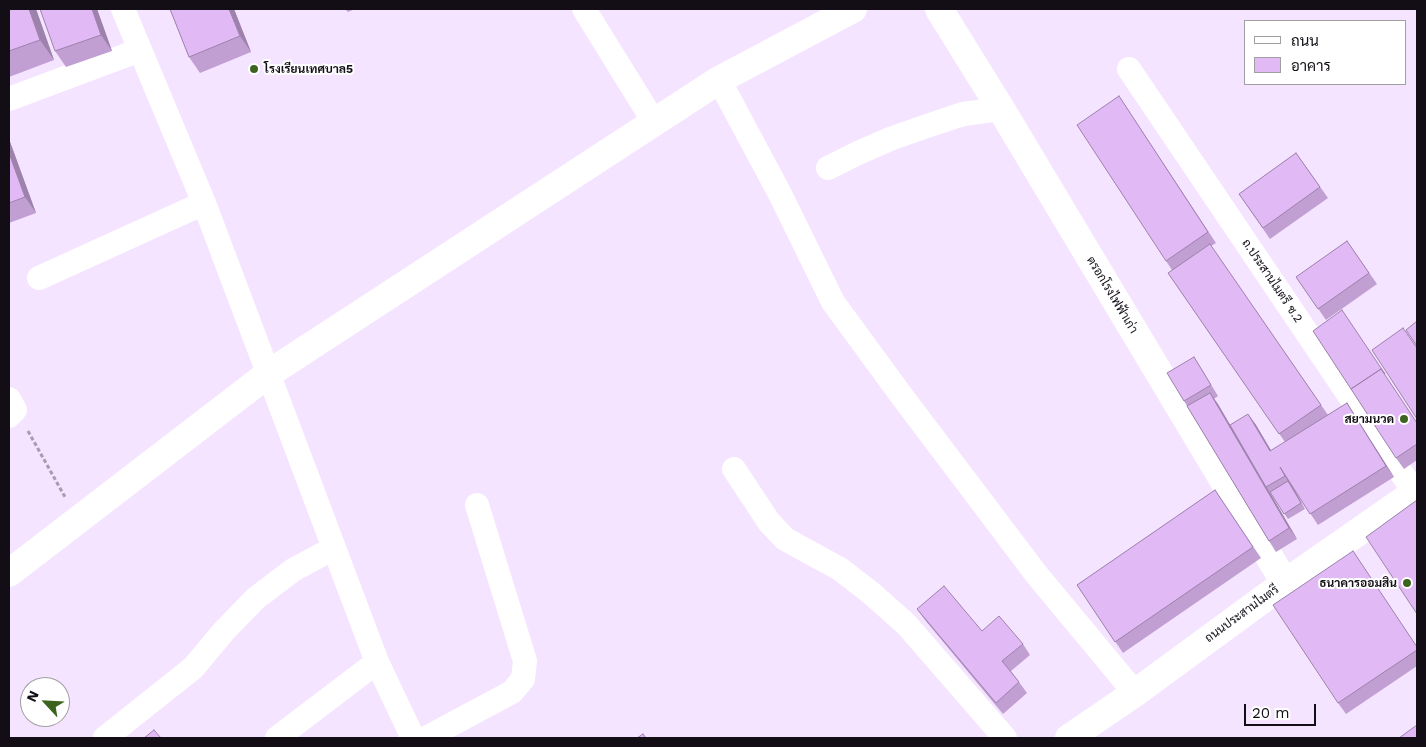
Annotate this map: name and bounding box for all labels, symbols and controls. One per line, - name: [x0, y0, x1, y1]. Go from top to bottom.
- legend: [1244, 20, 1406, 85]
- text: ถนน: [1291, 32, 1319, 50]
- text: อาคาร: [1291, 57, 1331, 75]
- place label: โรงเรียนเทศบาล5: [264, 62, 353, 76]
- marker: โรงเรียนเทศบาล5: [248, 63, 260, 75]
- street label: ถ.ประสานไมตรี ซ.2: [1239, 237, 1305, 325]
- street label: ตรอกโรงไฟฟ้าเก่า: [1083, 254, 1141, 336]
- place label: สยามนวด: [1344, 412, 1394, 426]
- marker: สยามนวด: [1398, 413, 1410, 425]
- place label: ธนาคารออมสิน: [1320, 576, 1397, 590]
- marker: ธนาคารออมสิน: [1401, 577, 1413, 589]
- street label: ถนนประสานไมตรี: [1202, 582, 1282, 646]
- north arrow: [20, 677, 70, 727]
- text: N: [23, 688, 42, 704]
- scale bar: [1246, 694, 1318, 726]
- text: 20 m: [1252, 704, 1290, 722]

